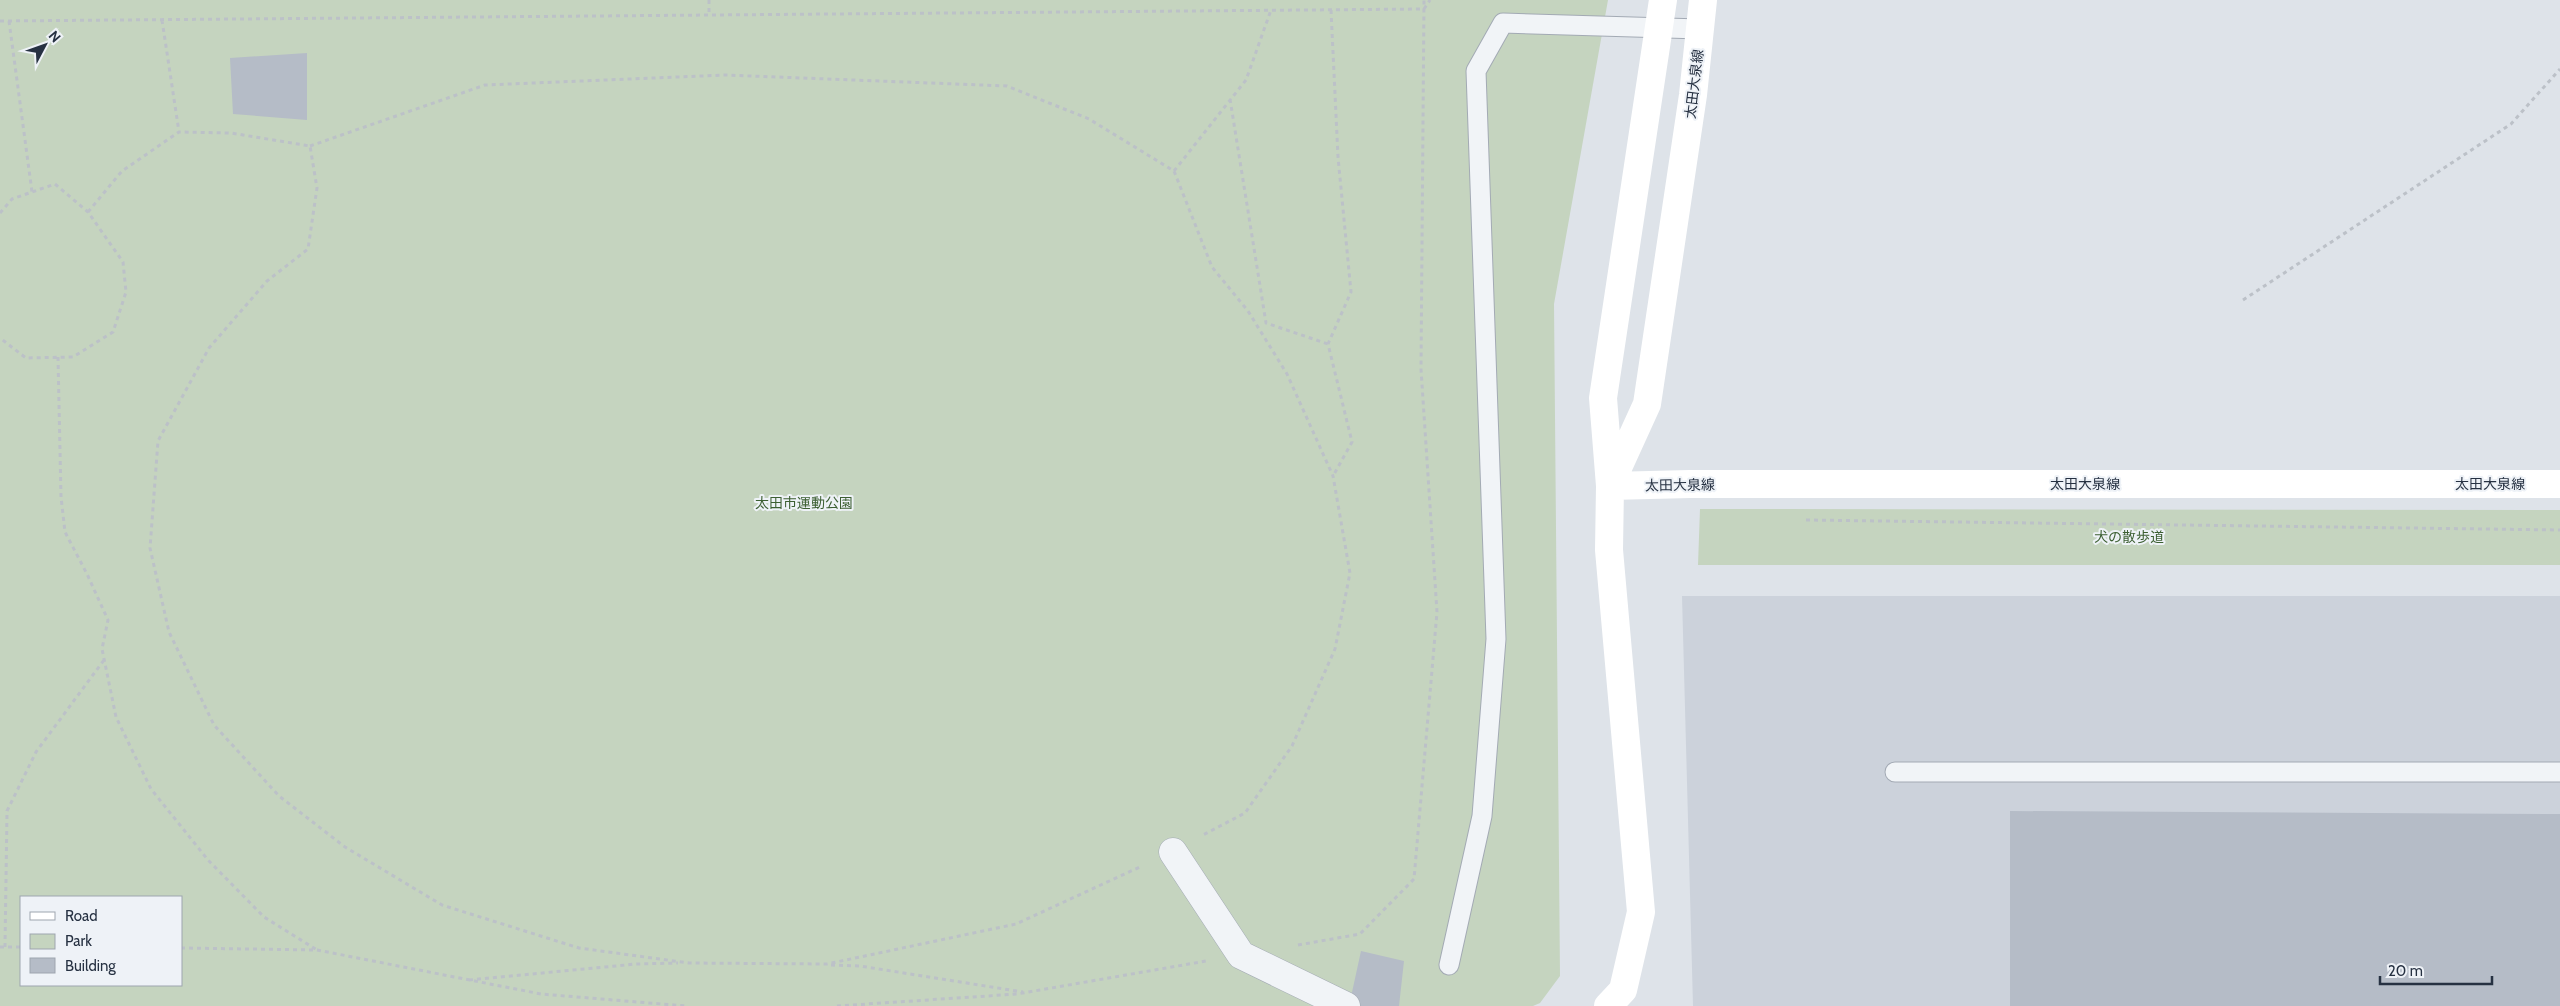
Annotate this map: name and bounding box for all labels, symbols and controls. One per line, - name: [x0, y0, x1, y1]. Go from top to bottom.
- north arrow: [20, 20, 70, 70]
- text: N: [45, 27, 65, 46]
- street label: 太田大泉線: [1681, 48, 1707, 120]
- street label: 太田大泉線: [1645, 475, 1715, 495]
- street label: 太田大泉線: [2050, 475, 2120, 493]
- street label: 太田大泉線: [2455, 475, 2525, 493]
- park label: 太田市運動公園: [755, 494, 853, 512]
- park label: 犬の散歩道: [2094, 528, 2164, 546]
- legend: [20, 896, 182, 986]
- text: Road: [65, 907, 98, 925]
- text: Park: [65, 932, 92, 950]
- scale bar: [2380, 954, 2492, 986]
- text: Building: [65, 957, 116, 975]
- text: 20 m: [2388, 962, 2423, 980]

